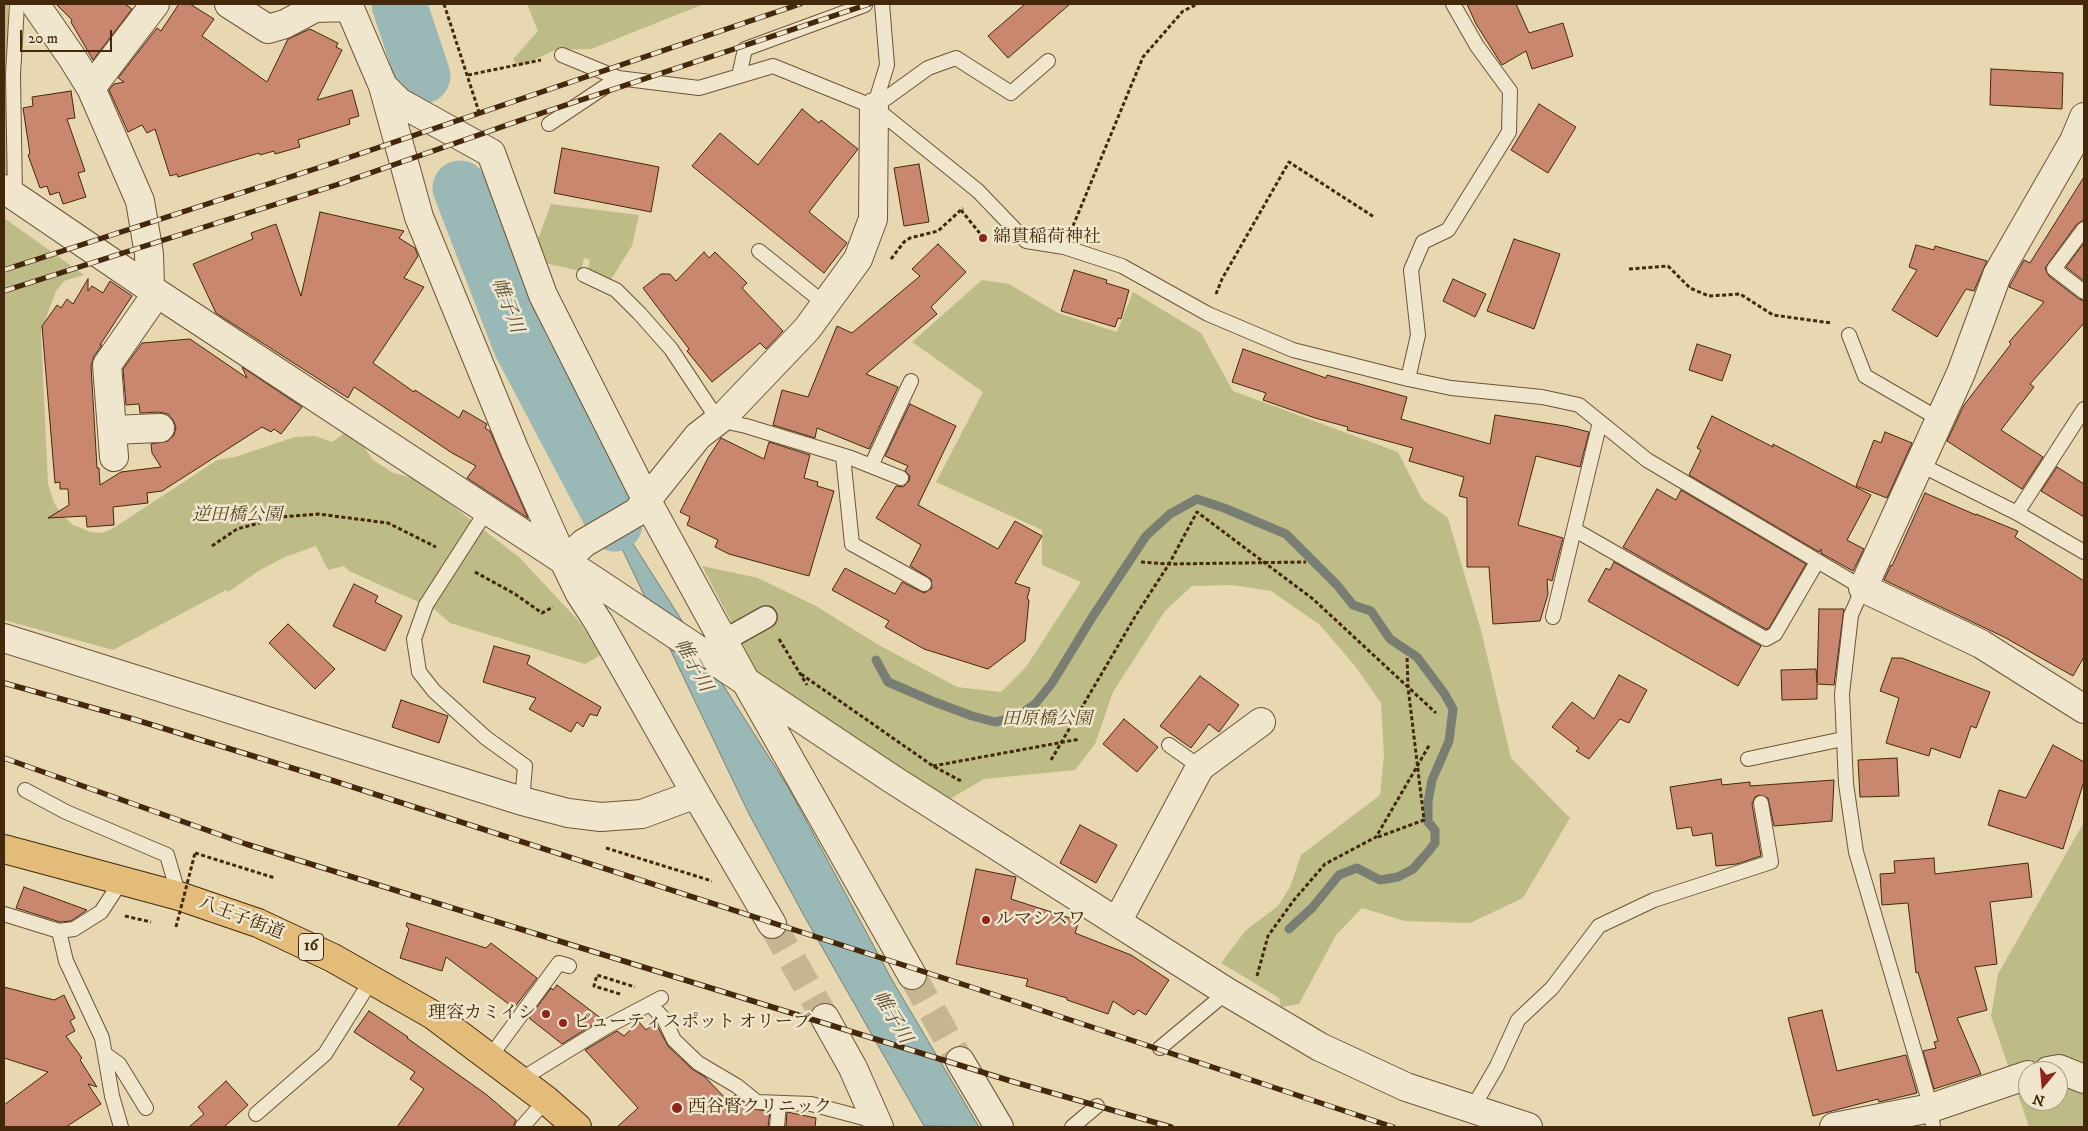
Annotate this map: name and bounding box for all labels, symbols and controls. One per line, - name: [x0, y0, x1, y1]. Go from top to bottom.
- scale bar: [22, 20, 115, 52]
- text: 20 m: [28, 29, 58, 48]
- place label: 綿貫稲荷神社: [993, 227, 1101, 249]
- marker: 綿貫稲荷神社: [977, 232, 989, 244]
- water label: 帷子川: [485, 275, 527, 337]
- park label: 逆田橋公園: [192, 505, 282, 527]
- water label: 帷子川: [668, 636, 716, 696]
- park label: 田原橋公園: [1002, 709, 1092, 731]
- street label: 八王子街道: [195, 893, 287, 945]
- place label: ルマシスワ: [996, 909, 1086, 931]
- marker: ルマシスワ: [980, 914, 992, 926]
- road number: 16: [298, 934, 324, 960]
- water label: 帷子川: [867, 988, 915, 1048]
- place label: 理容カミイシ: [428, 1003, 536, 1025]
- marker: 理容カミイシ: [540, 1008, 552, 1020]
- place label: ビューティスポット オリーブ: [573, 1012, 811, 1034]
- marker: ビューティスポット オリーブ: [557, 1017, 569, 1029]
- north arrow: [2018, 1061, 2068, 1111]
- text: N: [2031, 1089, 2047, 1110]
- place label: 西谷腎クリニック: [688, 1097, 832, 1119]
- marker: 西谷腎クリニック: [670, 1101, 684, 1115]

